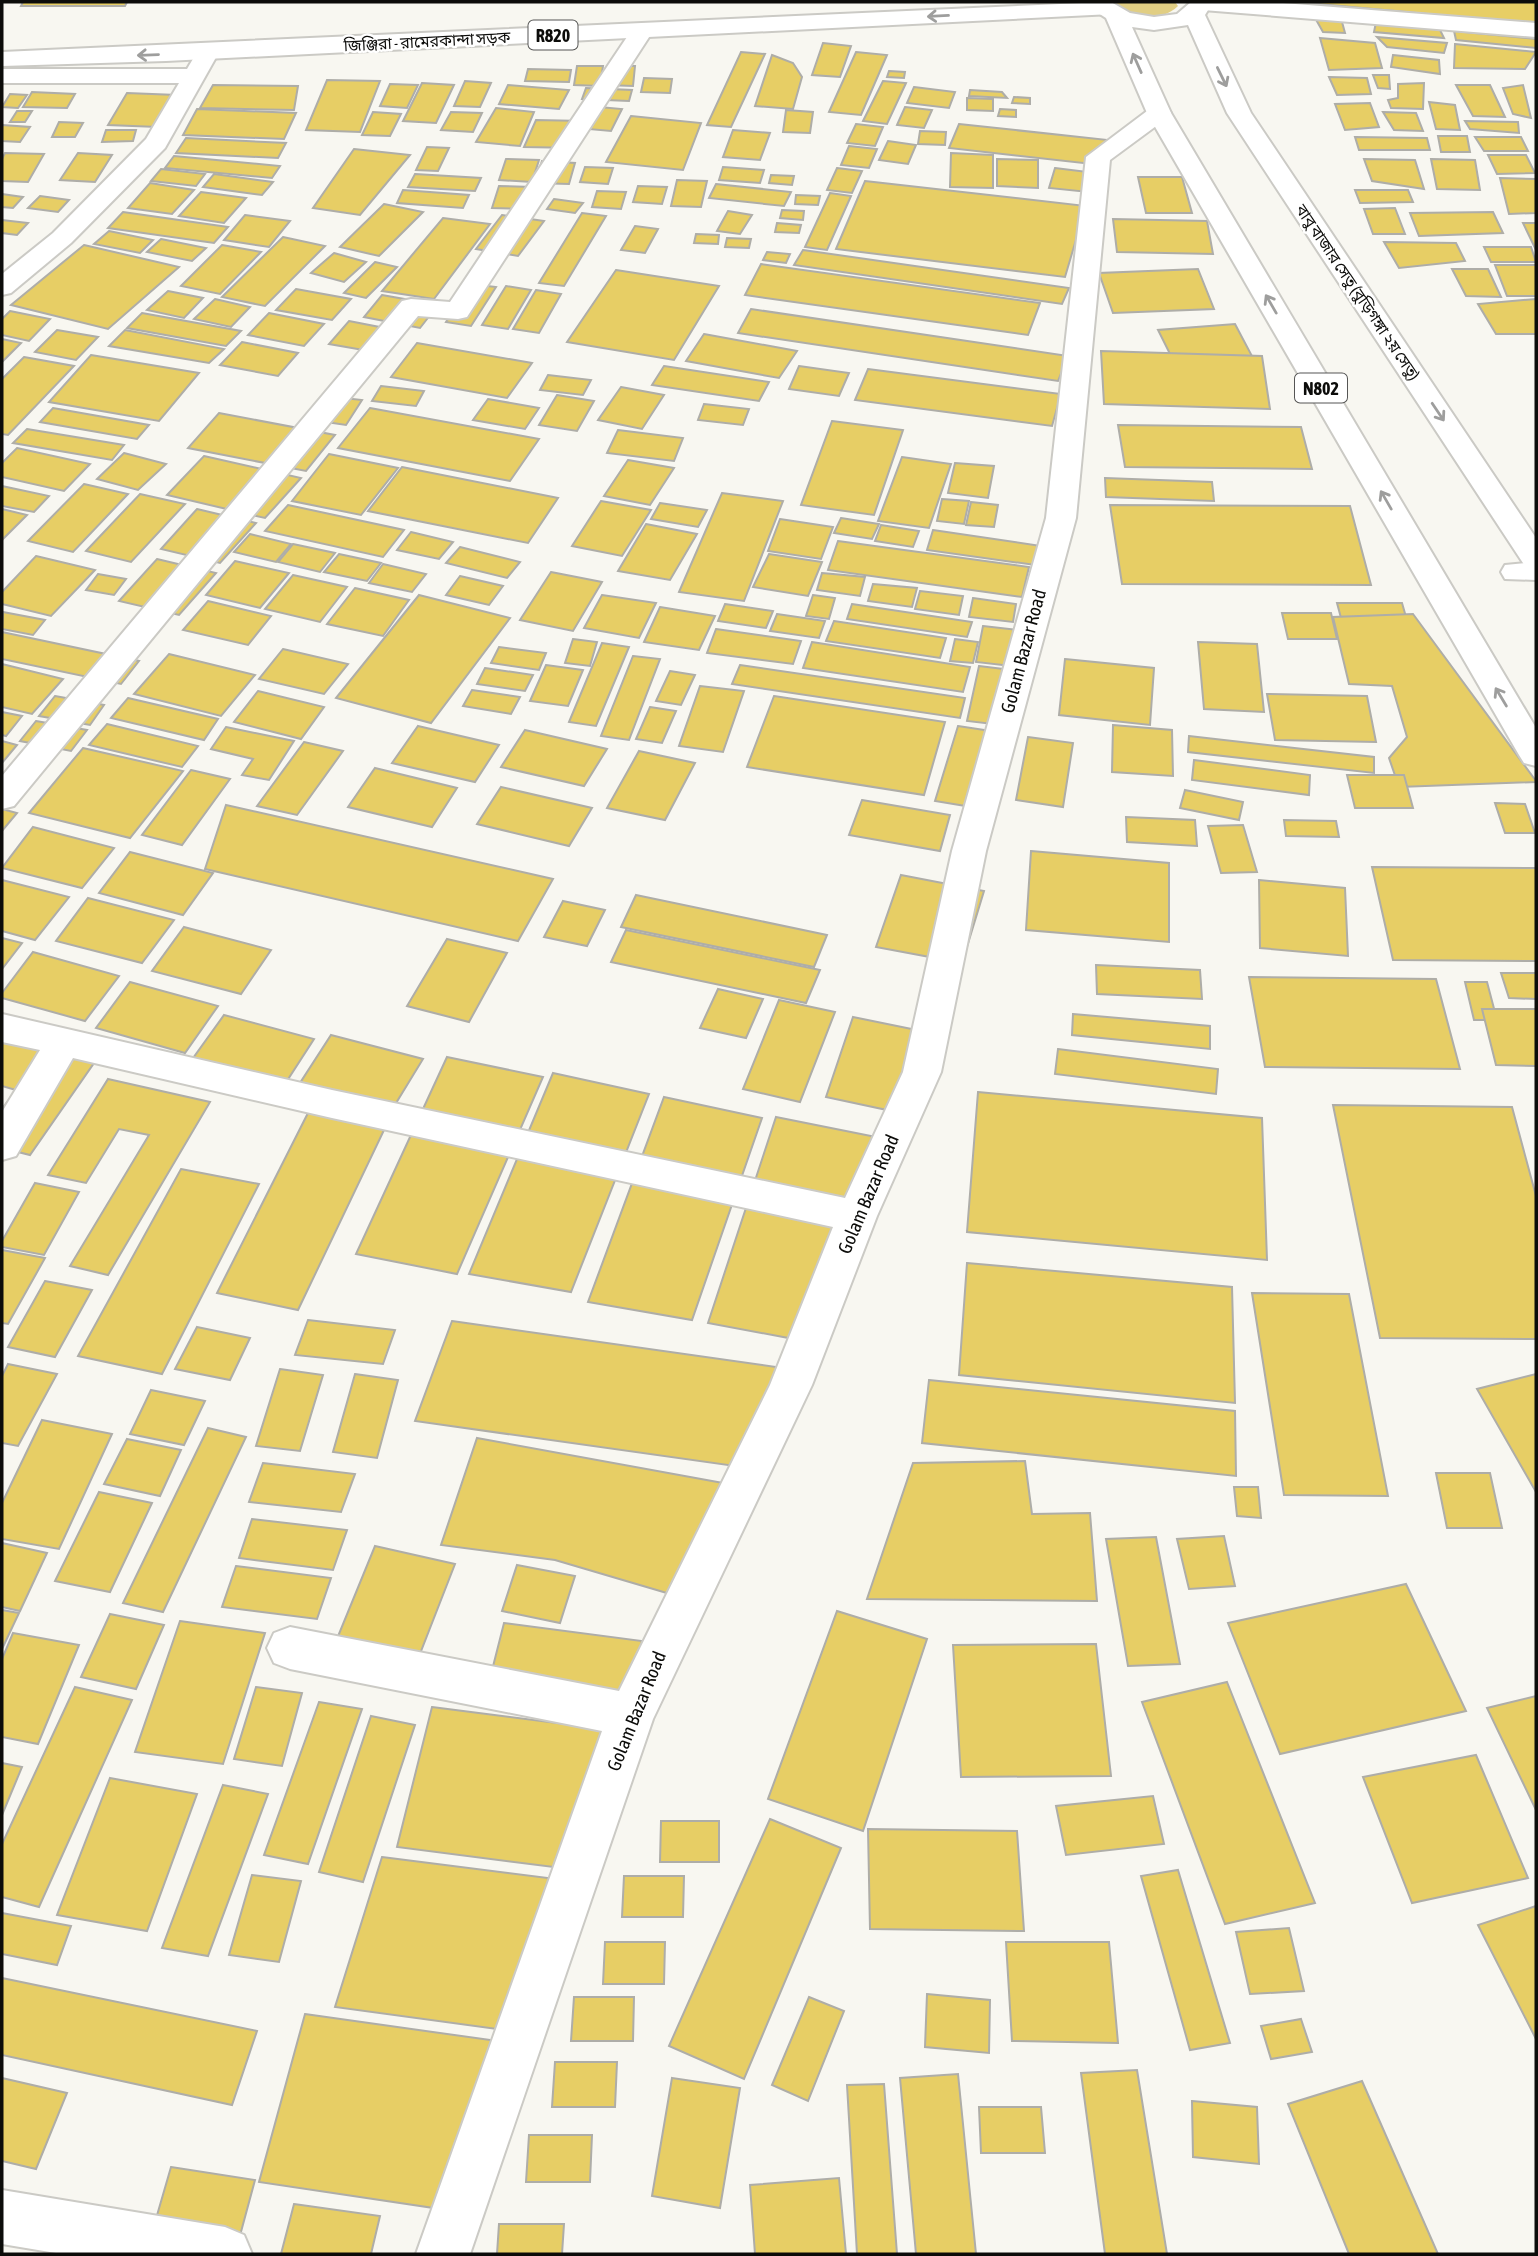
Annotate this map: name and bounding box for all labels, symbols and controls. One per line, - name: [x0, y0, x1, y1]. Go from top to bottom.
- one-way arrow: [927, 9, 950, 22]
- road number: R820: [528, 20, 578, 50]
- street label: জিঞ্জিরা - রামেরকান্দা সড়ক: [342, 28, 512, 54]
- one-way arrow: [136, 48, 159, 61]
- one-way arrow: [1130, 52, 1143, 74]
- one-way arrow: [1215, 66, 1229, 87]
- street label: বাবু বাজার সেতু (বুড়িগঙ্গা ২য় সেতু): [1291, 200, 1424, 384]
- one-way arrow: [1264, 294, 1277, 315]
- road number: N802: [1295, 374, 1347, 402]
- one-way arrow: [1430, 402, 1445, 421]
- one-way arrow: [1379, 491, 1393, 511]
- street label: Golam Bazar Road: [996, 587, 1050, 715]
- one-way arrow: [1494, 687, 1508, 707]
- street label: Golam Bazar Road: [833, 1131, 903, 1257]
- street label: Golam Bazar Road: [602, 1648, 670, 1774]

